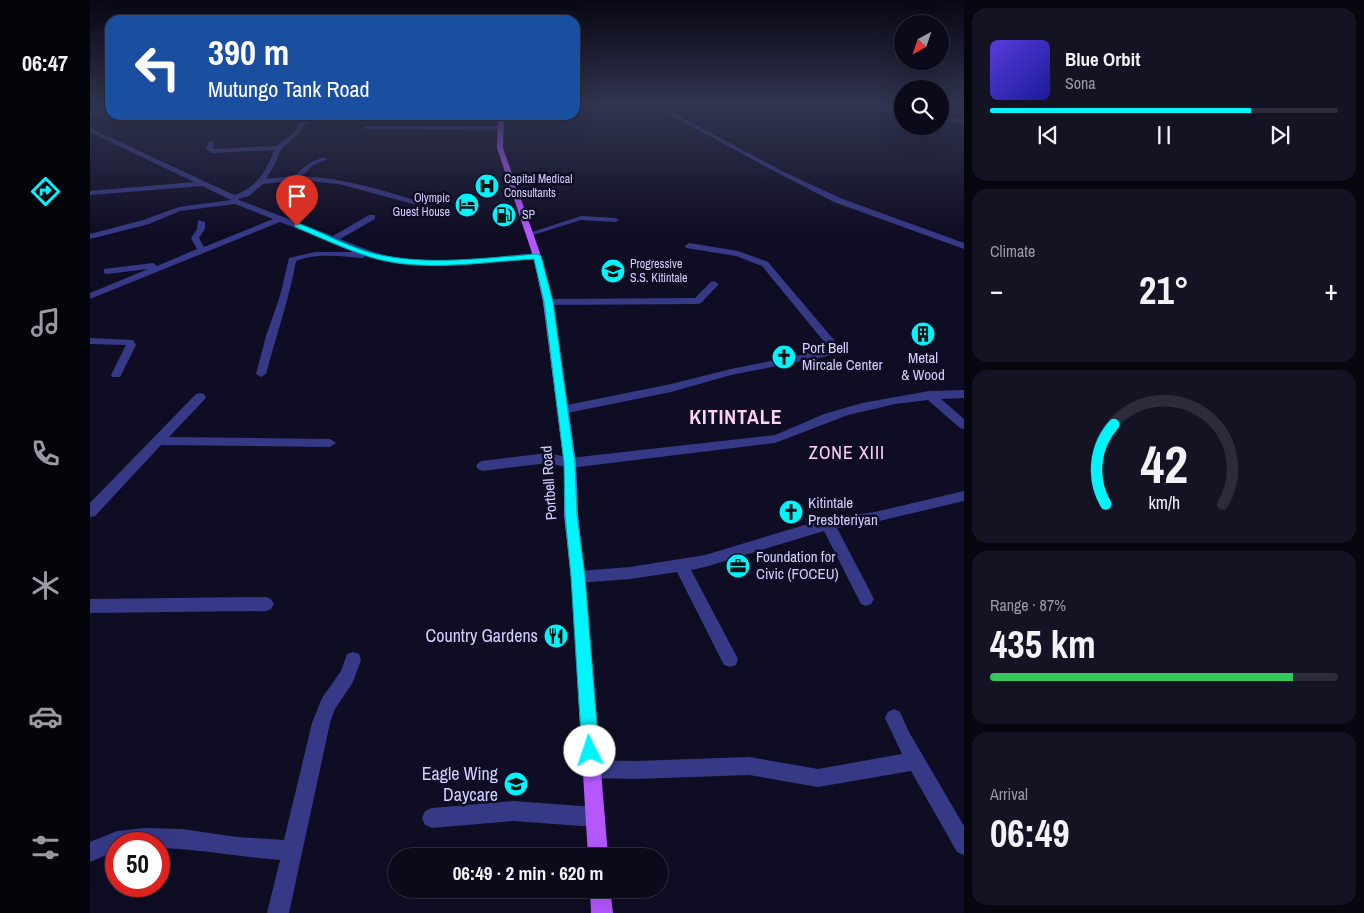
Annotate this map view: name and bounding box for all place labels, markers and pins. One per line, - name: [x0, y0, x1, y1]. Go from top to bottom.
- place label: Capital Medical Consultants: [504, 171, 572, 201]
- hospital icon: Capital Medical Consultants: [474, 173, 500, 199]
- pin: [276, 175, 318, 226]
- place label: Olympic Guest House: [393, 190, 450, 220]
- hotel icon: Olympic Guest House: [454, 192, 480, 218]
- fuel station icon: SP: [491, 202, 517, 228]
- place label: SP: [522, 207, 536, 223]
- place label: Progressive S.S. Kitintale: [630, 256, 687, 286]
- school or university icon: Progressive S.S. Kitintale: [600, 258, 626, 284]
- building icon: Metal & Wood: [910, 321, 936, 347]
- place label: Port Bell Mircale Center: [802, 337, 883, 375]
- church icon: Port Bell Mircale Center: [771, 344, 797, 370]
- place label: Metal & Wood: [901, 347, 945, 385]
- place label: Kitintale Presbteriyan: [808, 492, 878, 530]
- church icon: Kitintale Presbteriyan: [778, 499, 804, 525]
- place label: Foundation for Civic (FOCEU): [756, 546, 839, 584]
- office icon: Foundation for Civic (FOCEU): [725, 553, 751, 579]
- place label: Country Gardens: [426, 623, 538, 648]
- restaurant icon: Country Gardens: [543, 623, 569, 649]
- place label: Eagle Wing Daycare: [422, 761, 499, 807]
- school or university icon: Eagle Wing Daycare: [503, 771, 529, 797]

